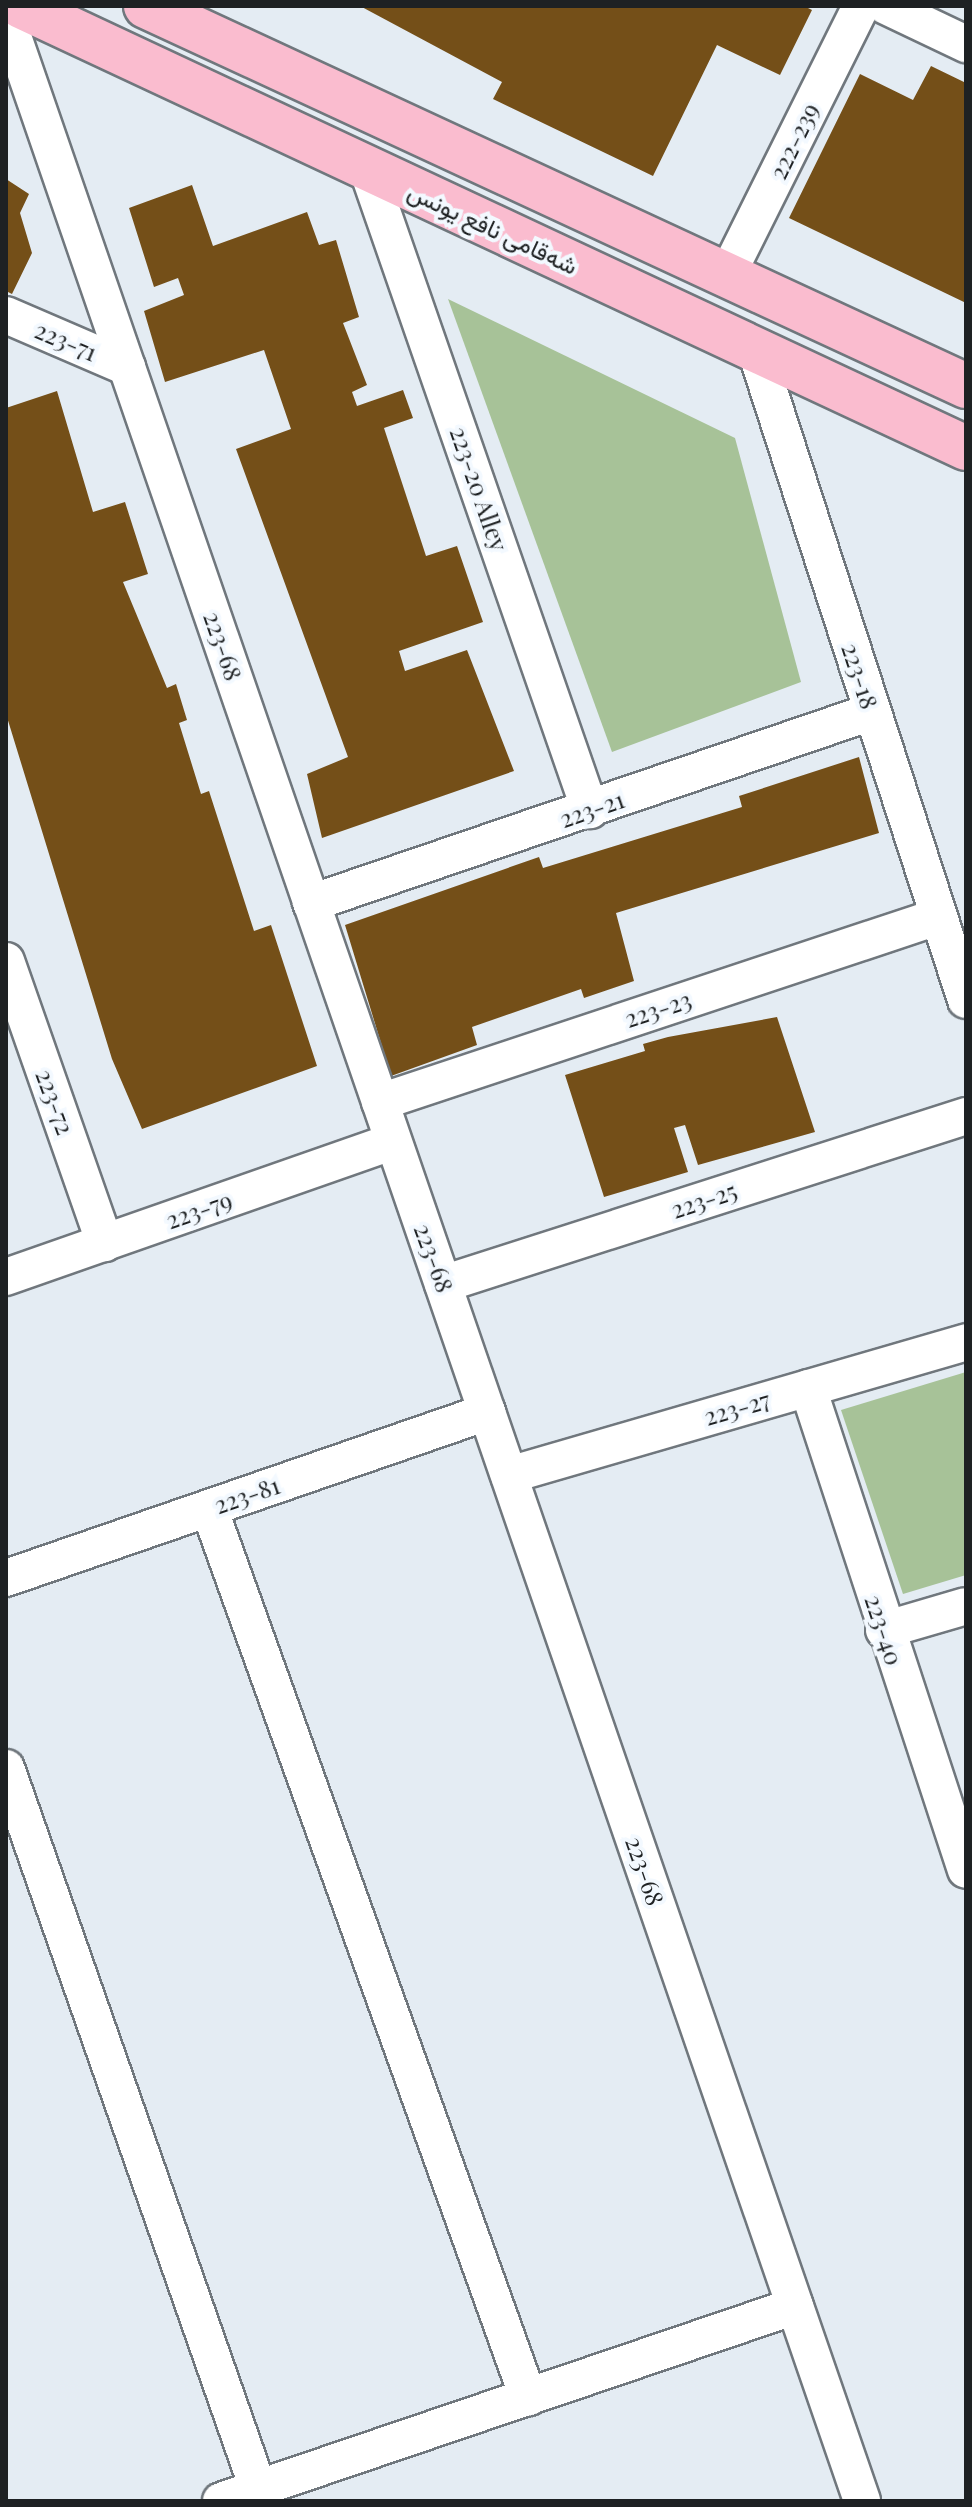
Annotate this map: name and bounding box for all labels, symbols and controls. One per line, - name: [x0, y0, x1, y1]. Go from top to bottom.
- street label: 222-239: [763, 98, 825, 184]
- street label: شەقامی نافع یونس: [404, 176, 582, 280]
- street label: 223-71: [31, 315, 101, 367]
- street label: 223-20 Alley: [444, 423, 514, 555]
- street label: 223-68: [198, 608, 248, 684]
- street label: 223-18: [836, 640, 884, 712]
- street label: 223-21: [556, 785, 628, 833]
- street label: 223-23: [621, 985, 695, 1033]
- street label: 223-72: [30, 1066, 80, 1138]
- street label: 223-25: [668, 1176, 740, 1224]
- street label: 223-79: [162, 1185, 236, 1235]
- street label: 223-68: [408, 1220, 460, 1296]
- street label: 223-27: [701, 1385, 773, 1431]
- street label: 223-81: [211, 1470, 283, 1520]
- street label: 223-40: [859, 1591, 909, 1669]
- street label: 223-68: [620, 1833, 670, 1909]

